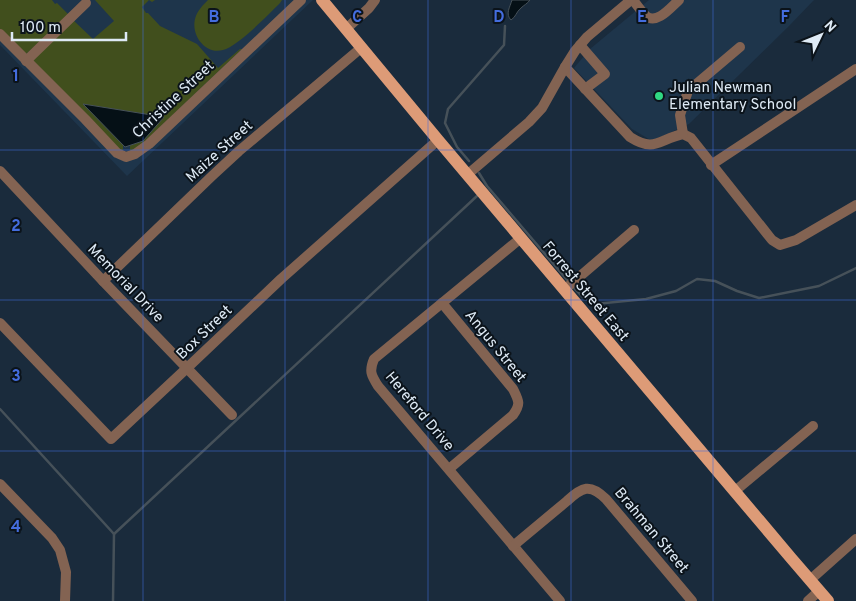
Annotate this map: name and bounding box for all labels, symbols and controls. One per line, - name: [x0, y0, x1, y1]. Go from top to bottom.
- text: B: [208, 8, 220, 28]
- text: C: [352, 8, 362, 28]
- text: D: [493, 8, 505, 28]
- text: E: [637, 8, 647, 28]
- text: F: [780, 8, 790, 28]
- scale bar: [12, 10, 126, 42]
- north arrow: [796, 10, 846, 60]
- text: N: [820, 18, 839, 37]
- text: 100 m: [20, 19, 61, 38]
- street label: Christine Street: [129, 57, 219, 143]
- text: 1: [13, 67, 19, 87]
- place label: Julian Newman Elementary School: [669, 79, 796, 115]
- marker: Julian Newman Elementary School: [653, 90, 665, 102]
- street label: Maize Street: [183, 117, 257, 187]
- text: 2: [11, 217, 21, 237]
- street label: Forrest Street East: [537, 238, 632, 346]
- street label: Memorial Drive: [83, 241, 167, 327]
- street label: Box Street: [173, 302, 237, 364]
- street label: Angus Street: [460, 307, 530, 387]
- text: 3: [11, 367, 21, 387]
- street label: Hereford Drive: [380, 368, 458, 456]
- street label: Brahman Street: [609, 484, 692, 578]
- text: 4: [11, 518, 21, 538]

